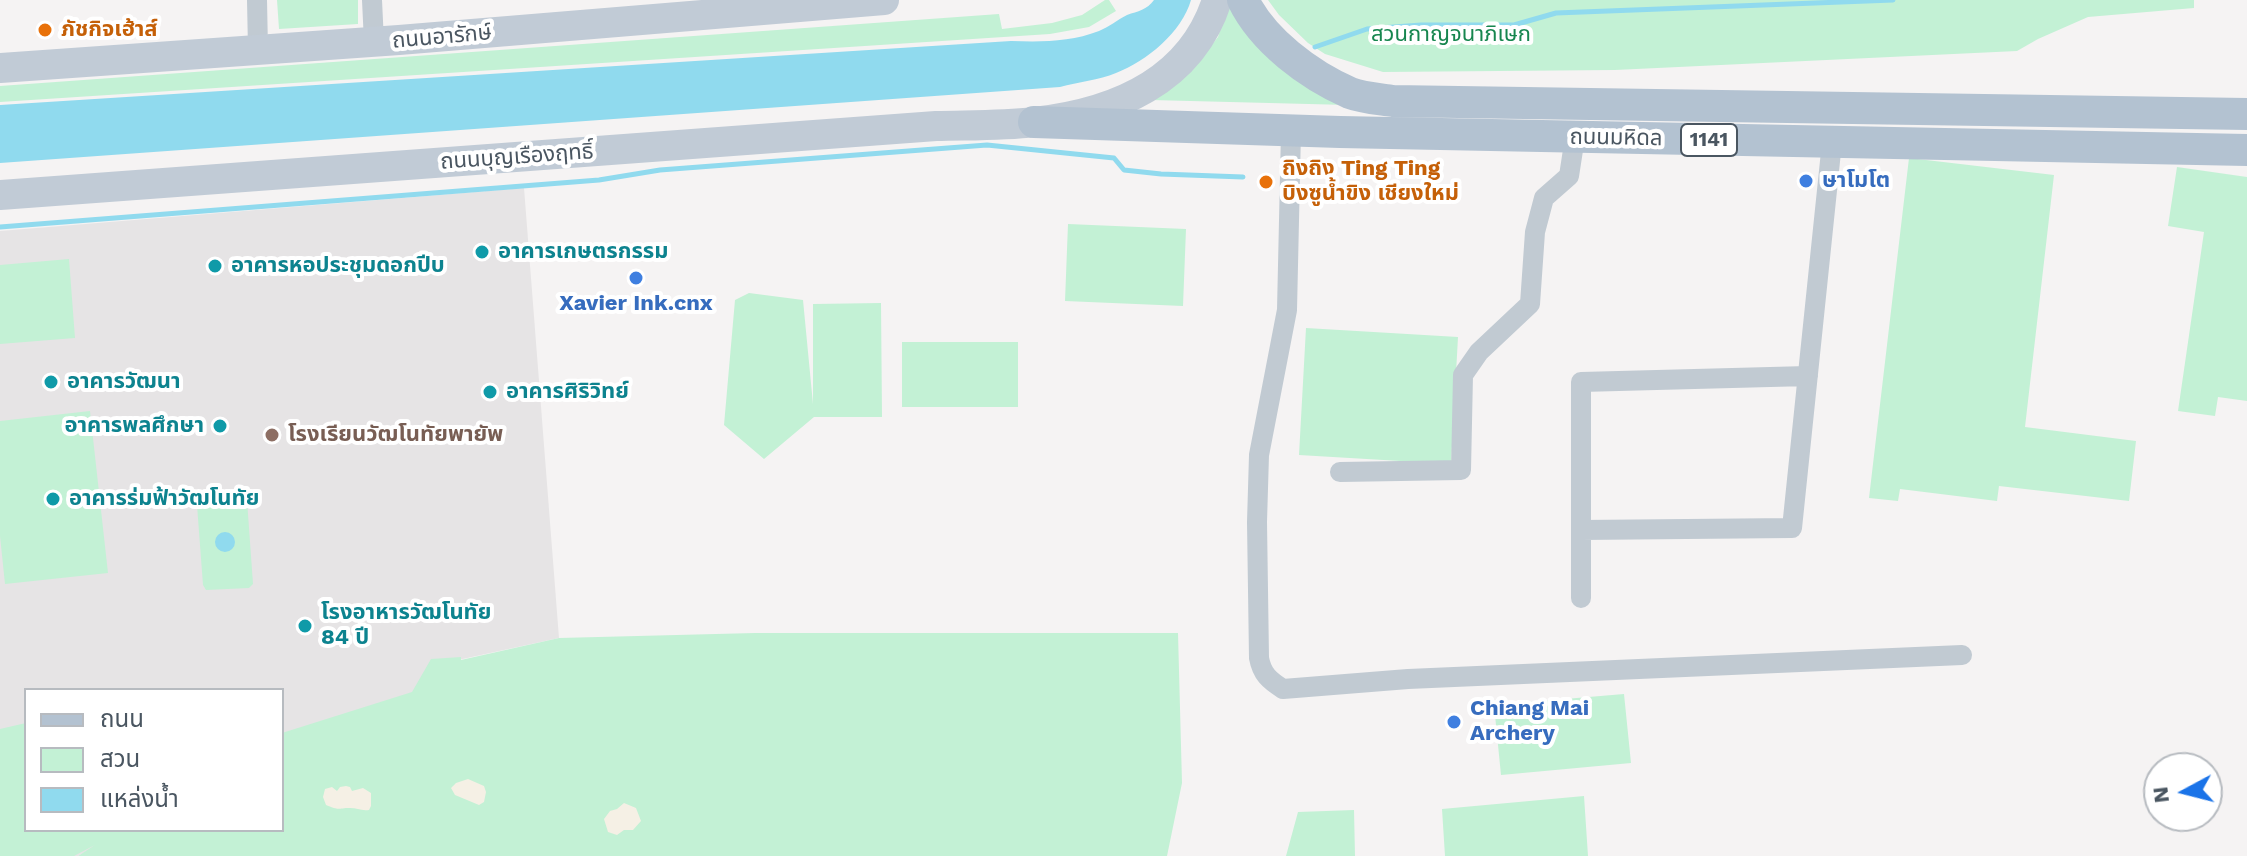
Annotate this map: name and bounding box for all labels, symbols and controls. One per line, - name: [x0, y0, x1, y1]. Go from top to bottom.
- place label: ภัชกิจเฮ้าส์: [61, 17, 158, 43]
- street label: ถนนอารักษ์: [391, 20, 493, 54]
- marker: ภัชกิจเฮ้าส์: [36, 21, 54, 39]
- park label: สวนกาญจนาภิเษก: [1371, 22, 1531, 48]
- street label: ถนนมหิดล: [1569, 124, 1663, 152]
- road number: 1141: [1681, 124, 1737, 156]
- street label: ถนนบุญเรืองฤทธิ์: [439, 138, 595, 176]
- place label: ถิงถิง Ting Ting บิงซูน้ำขิง เชียงใหม่: [1282, 156, 1459, 208]
- place label: ษาโมโต: [1822, 168, 1890, 194]
- marker: ษาโมโต: [1797, 172, 1815, 190]
- marker: ถิงถิง Ting Ting บิงซูน้ำขิง เชียงใหม่: [1257, 173, 1275, 191]
- place label: อาคารเกษตรกรรม: [498, 239, 668, 265]
- marker: อาคารเกษตรกรรม: [473, 243, 491, 261]
- place label: อาคารหอประชุมดอกปีบ: [231, 253, 445, 279]
- marker: อาคารหอประชุมดอกปีบ: [206, 257, 224, 275]
- marker: Xavier Ink.cnx: [627, 269, 645, 287]
- place label: Xavier Ink.cnx: [559, 291, 713, 317]
- place label: อาคารวัฒนา: [67, 369, 181, 395]
- marker: อาคารวัฒนา: [42, 373, 60, 391]
- place label: อาคารศิริวิทย์: [506, 379, 629, 405]
- marker: อาคารศิริวิทย์: [481, 383, 499, 401]
- place label: อาคารพลศึกษา: [64, 413, 204, 439]
- marker: อาคารพลศึกษา: [211, 417, 229, 435]
- place label: โรงเรียนวัฒโนทัยพายัพ: [288, 422, 503, 448]
- marker: โรงเรียนวัฒโนทัยพายัพ: [263, 426, 281, 444]
- place label: อาคารร่มฟ้าวัฒโนทัย: [69, 486, 259, 512]
- marker: อาคารร่มฟ้าวัฒโนทัย: [44, 490, 62, 508]
- place label: โรงอาหารวัฒโนทัย 84 ปี: [321, 600, 491, 652]
- marker: โรงอาหารวัฒโนทัย 84 ปี: [296, 617, 314, 635]
- legend: [24, 688, 284, 832]
- place label: Chiang Mai Archery: [1470, 696, 1589, 748]
- text: ถนน: [100, 705, 144, 733]
- marker: Chiang Mai Archery: [1445, 713, 1463, 731]
- text: สวน: [100, 745, 140, 773]
- north arrow: [2143, 752, 2223, 832]
- text: แหล่งน้ำ: [100, 785, 179, 813]
- text: N: [2147, 785, 2174, 804]

